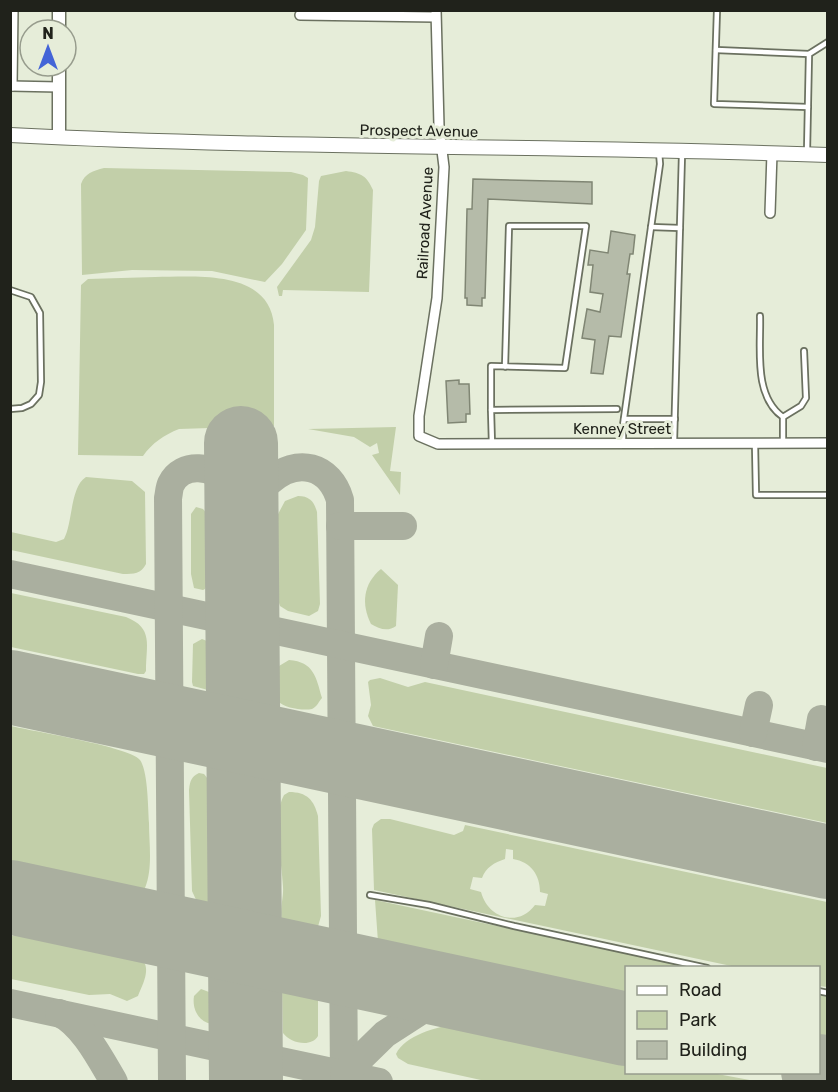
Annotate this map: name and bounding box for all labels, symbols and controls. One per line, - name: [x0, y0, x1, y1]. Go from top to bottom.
- north arrow: [18, 18, 78, 78]
- text: N: [42, 24, 54, 43]
- street label: Prospect Avenue: [359, 121, 479, 141]
- street label: Railroad Avenue: [413, 166, 437, 280]
- street label: Kenney Street: [573, 420, 671, 438]
- legend: [625, 966, 820, 1074]
- text: Road: [679, 979, 722, 1001]
- text: Park: [679, 1009, 717, 1031]
- text: Building: [679, 1039, 747, 1061]

